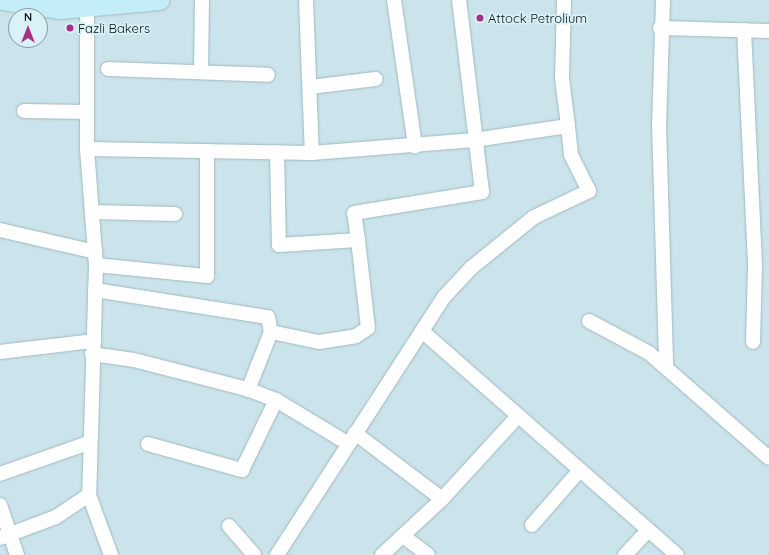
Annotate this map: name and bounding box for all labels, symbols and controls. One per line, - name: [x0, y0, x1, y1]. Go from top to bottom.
- north arrow: [8, 8, 48, 48]
- text: N: [24, 10, 32, 24]
- place label: Attock Petrolium: [488, 10, 587, 26]
- marker: Attock Petrolium: [475, 13, 485, 23]
- place label: Fazli Bakers: [78, 20, 150, 36]
- marker: Fazli Bakers: [65, 23, 75, 33]

